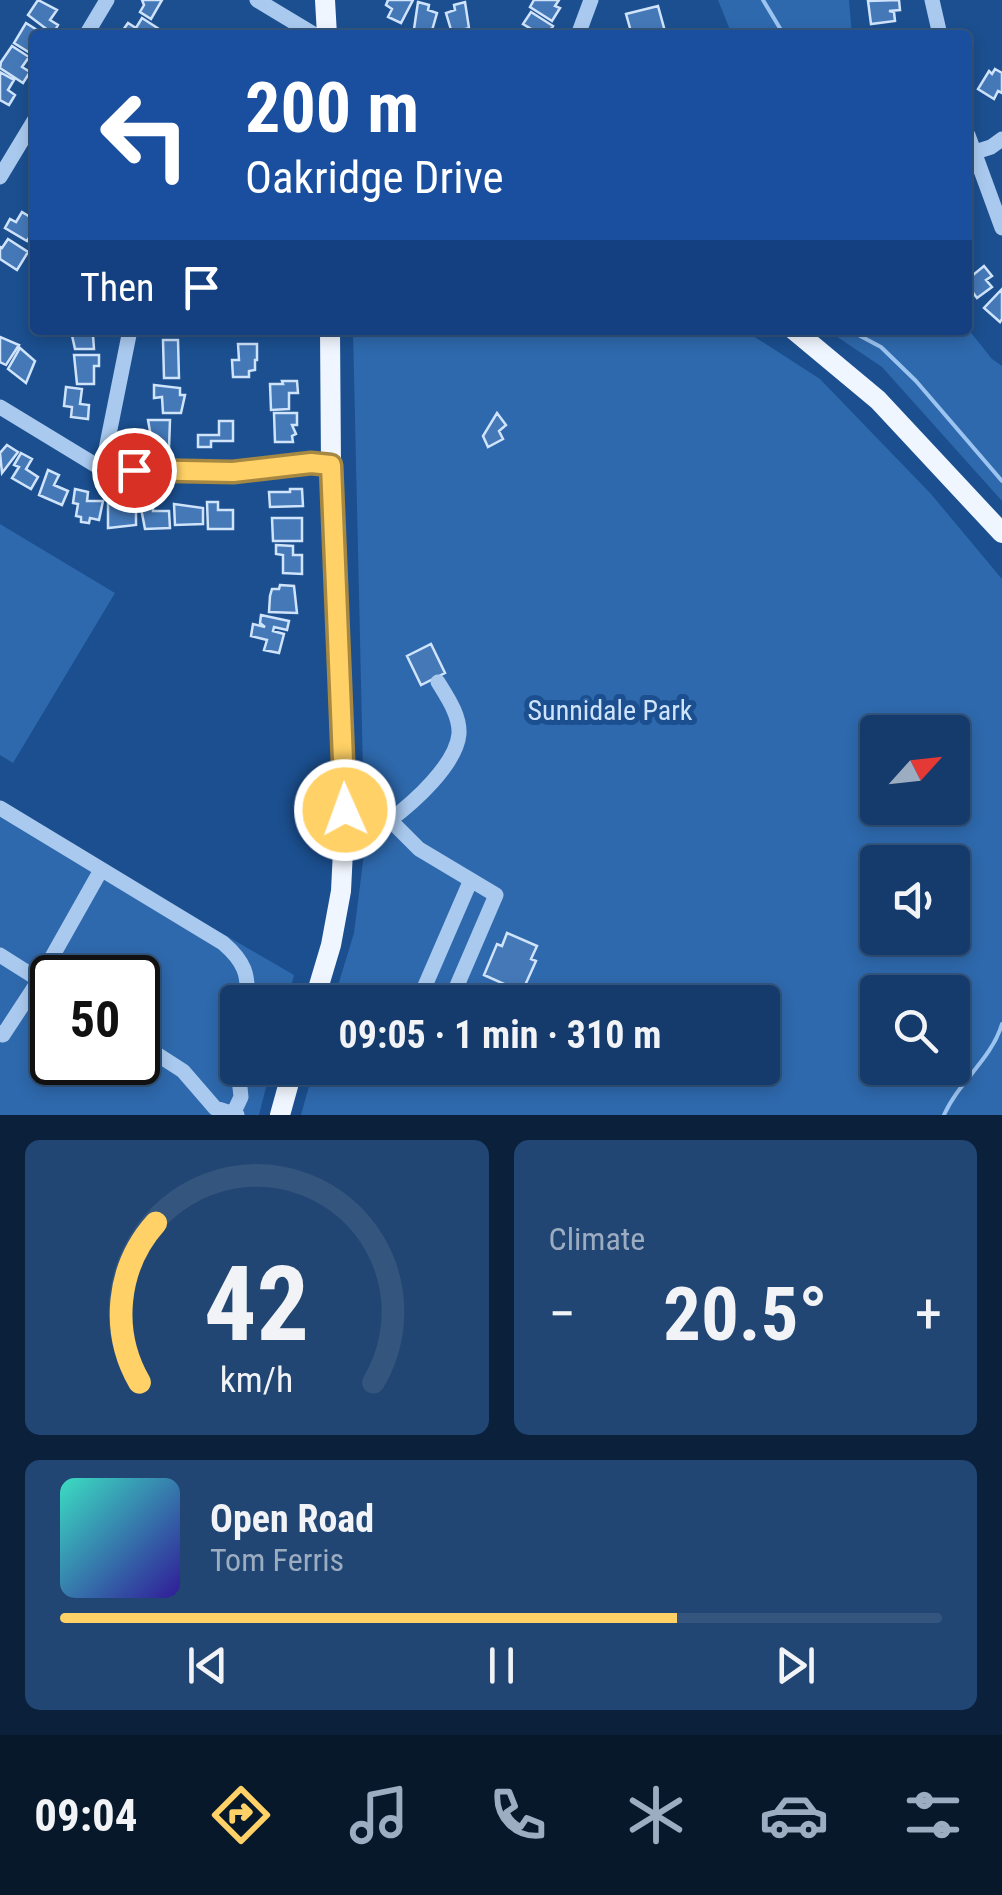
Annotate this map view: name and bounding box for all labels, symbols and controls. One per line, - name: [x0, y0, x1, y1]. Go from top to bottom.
- text: 200 m: [245, 67, 419, 149]
- icon: left: [80, 70, 210, 200]
- text: Oakridge Drive: [245, 151, 504, 204]
- icon: arrive: [174, 260, 229, 315]
- text: Then: [80, 266, 154, 310]
- pin: [92, 428, 177, 513]
- icon: arrive: [107, 443, 162, 498]
- park label: Sunnidale Park: [528, 694, 693, 727]
- north arrow: [860, 715, 970, 825]
- map controls: [860, 715, 970, 1085]
- position arrow: [293, 758, 397, 862]
- button: sound: [860, 845, 970, 955]
- speed limit sign: 50: [30, 955, 160, 1085]
- button: search: [860, 975, 970, 1085]
- text: 09:05 · 1 min · 310 m: [339, 1013, 661, 1057]
- text: Climate: [549, 1220, 645, 1258]
- text: 42: [204, 1244, 309, 1365]
- text: 20.5°: [663, 1270, 828, 1358]
- text: −: [549, 1282, 576, 1346]
- text: +: [915, 1282, 942, 1346]
- text: km/h: [220, 1359, 294, 1401]
- text: Open Road: [210, 1497, 374, 1541]
- text: Tom Ferris: [210, 1541, 344, 1579]
- icon: previous: [180, 1638, 235, 1693]
- icon: pause: [474, 1638, 529, 1693]
- icon: next: [768, 1638, 823, 1693]
- icon: directions: [206, 1780, 276, 1850]
- icon: music: [344, 1780, 414, 1850]
- icon: phone: [483, 1780, 553, 1850]
- icon: climate: [621, 1780, 691, 1850]
- icon: car: [759, 1780, 829, 1850]
- icon: filters: [898, 1780, 968, 1850]
- text: 09:04: [34, 1789, 137, 1842]

